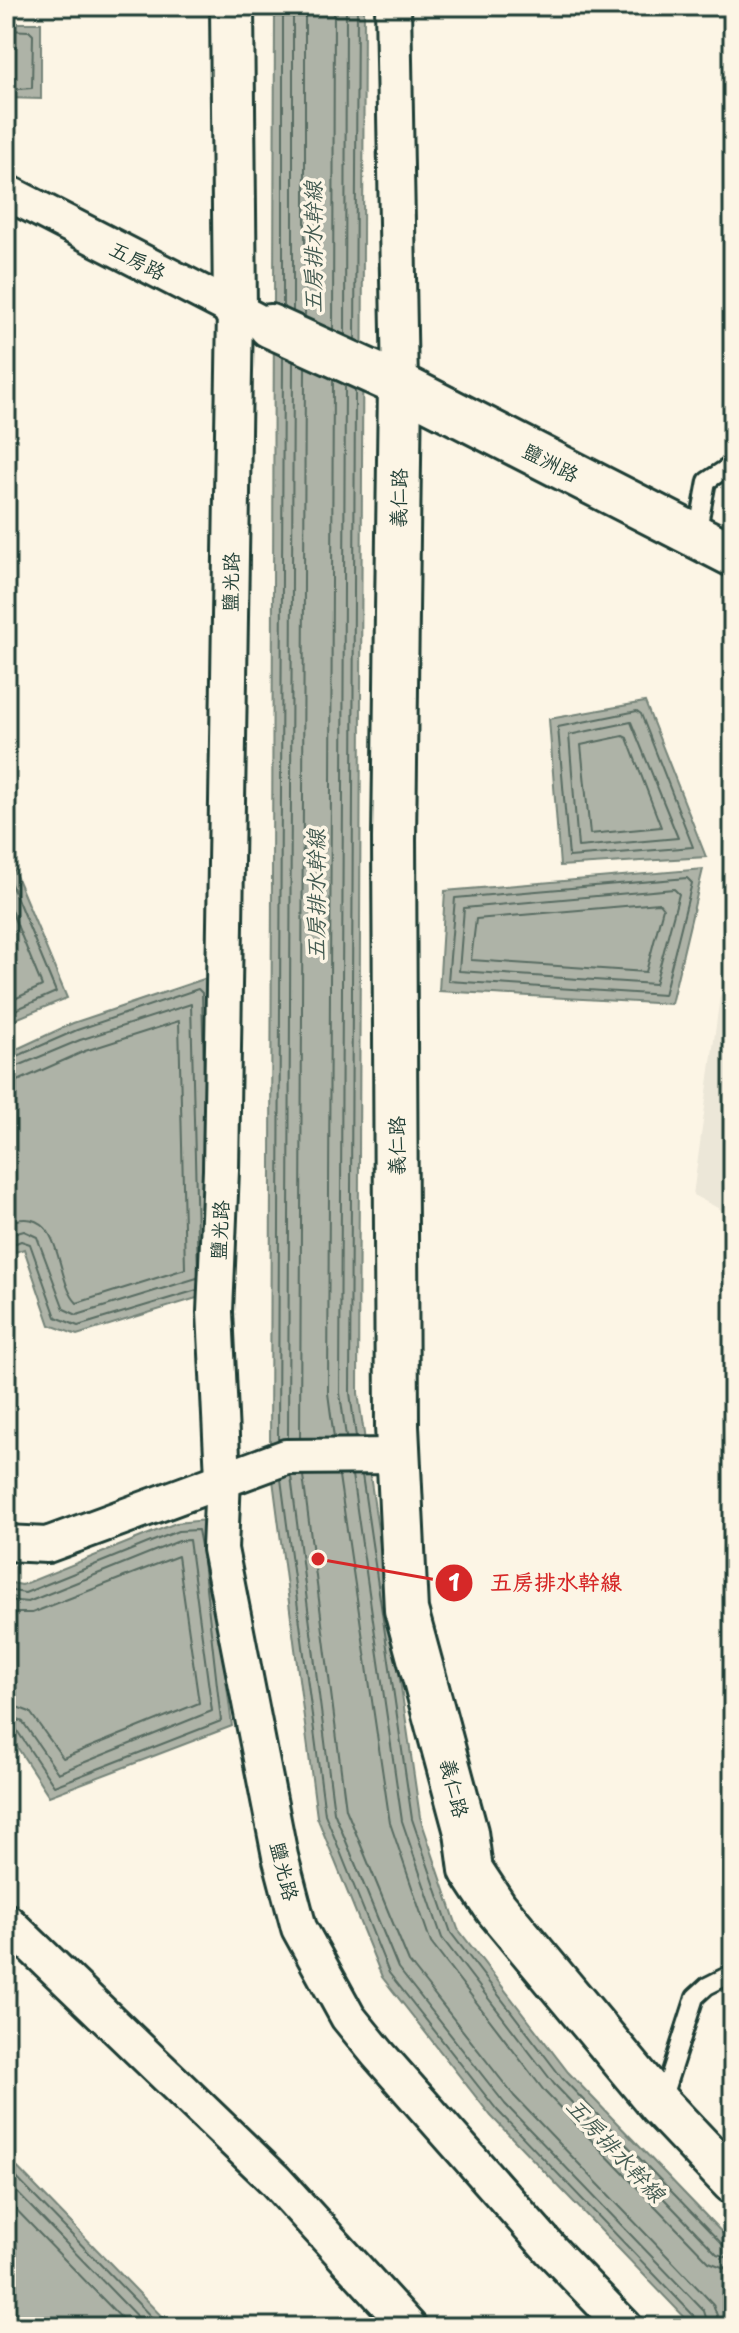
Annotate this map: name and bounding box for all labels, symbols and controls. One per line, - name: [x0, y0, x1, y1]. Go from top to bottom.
- water label: 五房排水幹線: [295, 180, 328, 313]
- street label: 五房路: [104, 233, 172, 287]
- street label: 鹽洲路: [517, 435, 585, 489]
- street label: 義仁路: [382, 467, 414, 528]
- street label: 鹽光路: [214, 551, 246, 612]
- water label: 五房排水幹線: [298, 828, 331, 961]
- street label: 義仁路: [381, 1115, 411, 1176]
- street label: 鹽光路: [202, 1198, 236, 1261]
- callout: 五房排水幹線: [434, 1560, 638, 1606]
- text: 1: [448, 1563, 460, 1599]
- text: 五房排水幹線: [490, 1564, 622, 1597]
- street label: 義仁路: [433, 1755, 477, 1822]
- street label: 鹽光路: [263, 1838, 307, 1905]
- water label: 五房排水幹線: [560, 2089, 675, 2209]

